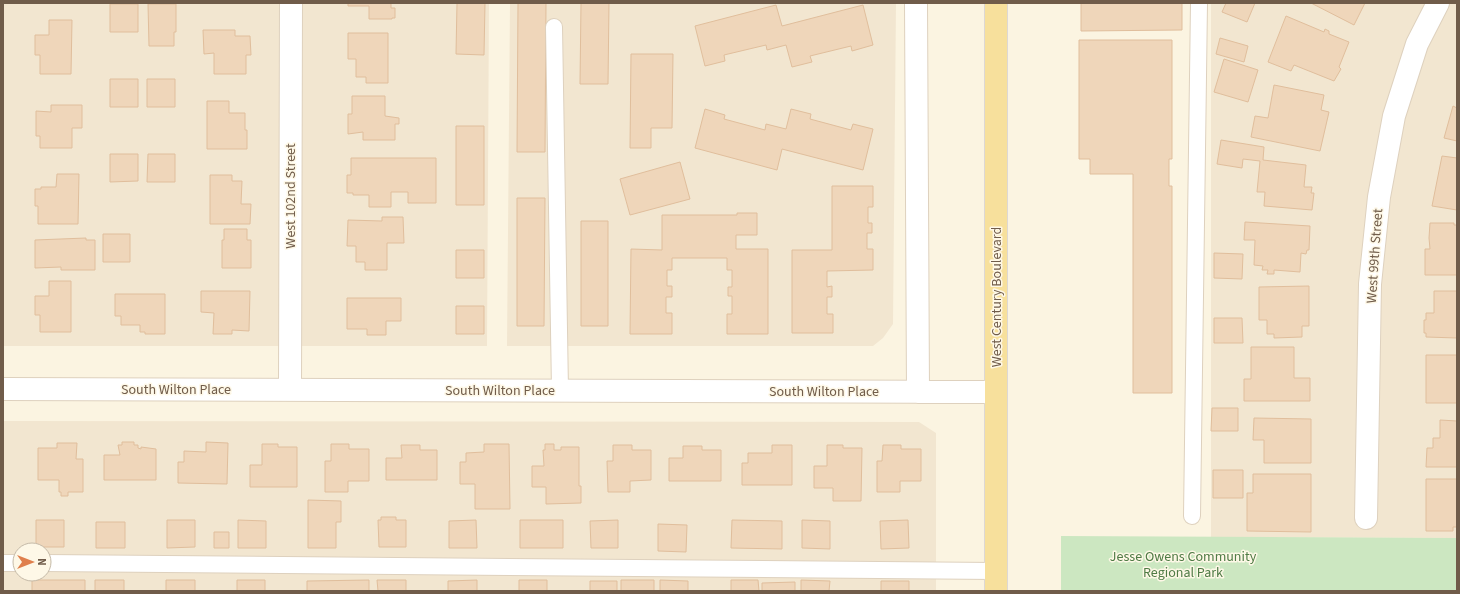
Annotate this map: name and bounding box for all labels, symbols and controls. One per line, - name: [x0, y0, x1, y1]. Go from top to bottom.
- street label: West 102nd Street: [281, 143, 301, 249]
- street label: West 99th Street: [1362, 208, 1388, 304]
- street label: West Century Boulevard: [987, 227, 1007, 367]
- street label: South Wilton Place: [121, 380, 231, 400]
- street label: South Wilton Place: [445, 381, 555, 401]
- street label: South Wilton Place: [769, 382, 879, 402]
- north arrow: [12, 542, 52, 582]
- park label: Jesse Owens Community Regional Park: [1110, 547, 1257, 583]
- text: N: [34, 558, 49, 566]

